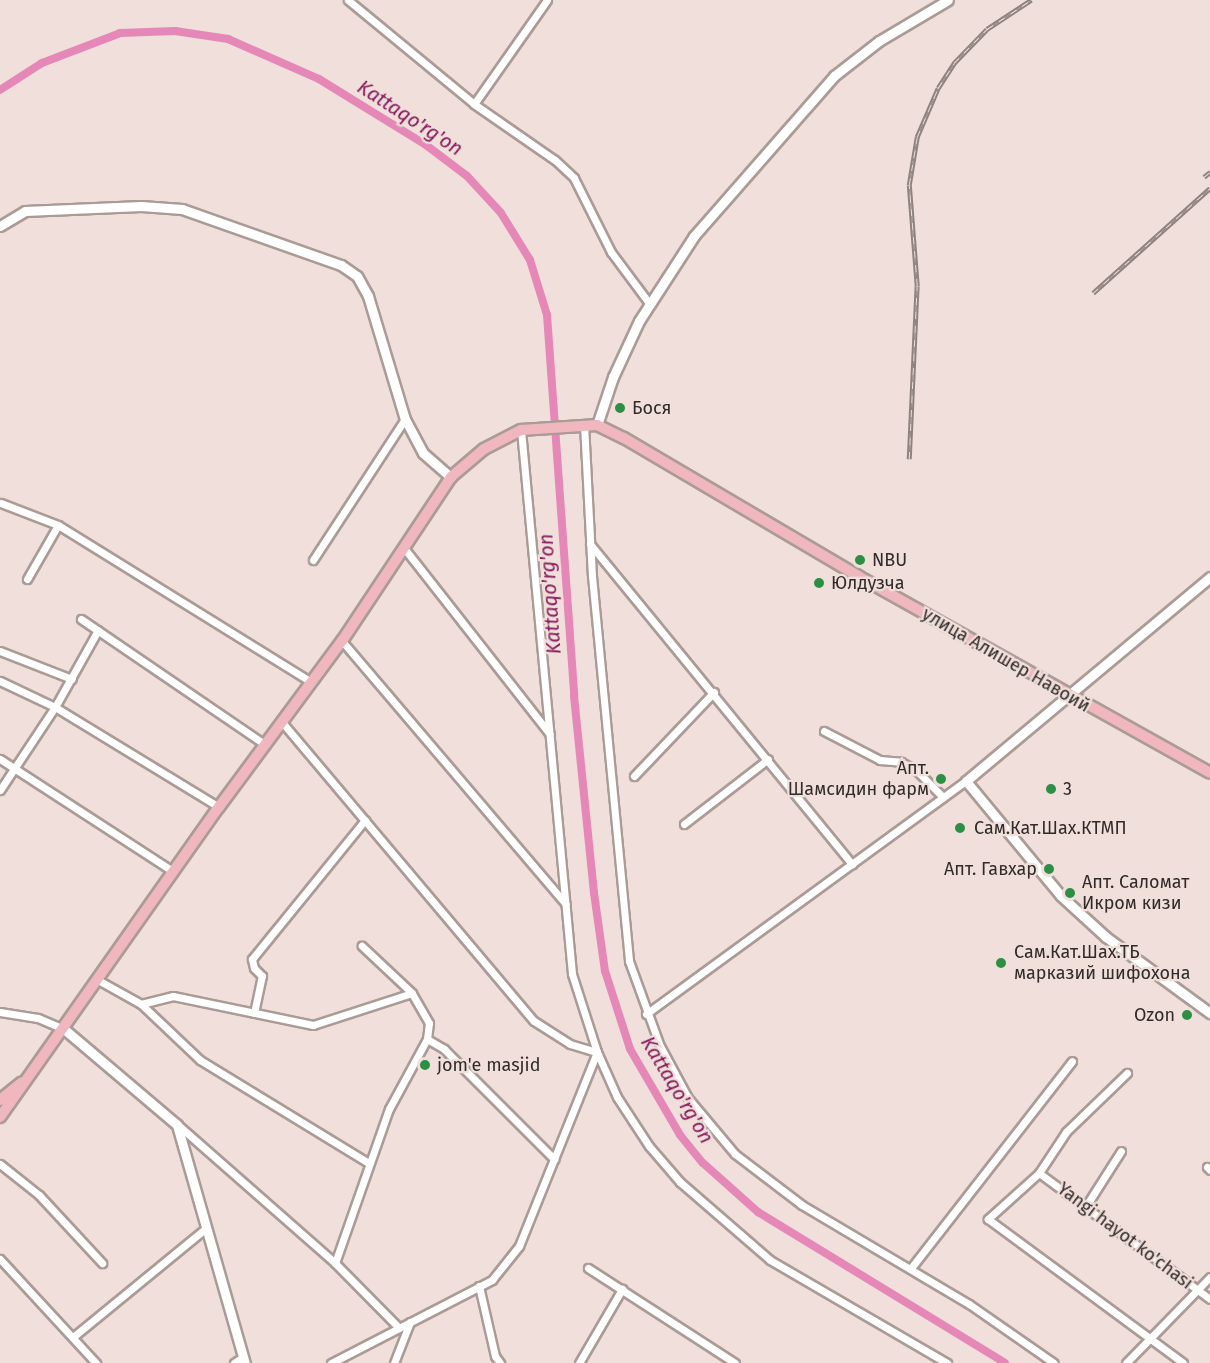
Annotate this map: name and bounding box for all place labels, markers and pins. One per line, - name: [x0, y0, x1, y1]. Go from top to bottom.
- place label: Бося: [632, 397, 671, 419]
- marker: Бося: [613, 401, 627, 415]
- place label: NBU: [872, 549, 907, 571]
- marker: NBU: [853, 553, 867, 567]
- place label: Юлдузча: [831, 572, 905, 594]
- marker: Юлдузча: [812, 576, 826, 590]
- place label: Апт. Шамсидин фарм: [788, 758, 929, 800]
- marker: Апт. Шамсидин фарм: [934, 772, 948, 786]
- place label: 3: [1063, 778, 1072, 800]
- marker: 3: [1044, 782, 1058, 796]
- place label: Сам.Кат.Шах.КТМП: [974, 817, 1127, 839]
- marker: Сам.Кат.Шах.КТМП: [951, 819, 969, 837]
- place label: Апт. Гавхар: [944, 858, 1037, 880]
- marker: Апт. Гавхар: [1042, 862, 1056, 876]
- place label: Апт. Саломат Икром кизи: [1082, 872, 1189, 914]
- marker: Апт. Саломат Икром кизи: [1063, 886, 1077, 900]
- place label: Сам.Кат.Шах.ТБ марказий шифохона: [1014, 942, 1191, 984]
- marker: Сам.Кат.Шах.ТБ марказий шифохона: [992, 954, 1010, 972]
- place label: Ozon: [1134, 1004, 1175, 1026]
- marker: Ozon: [1180, 1008, 1194, 1022]
- place label: jom'e masjid: [437, 1054, 540, 1076]
- marker: jom'e masjid: [418, 1058, 432, 1072]

